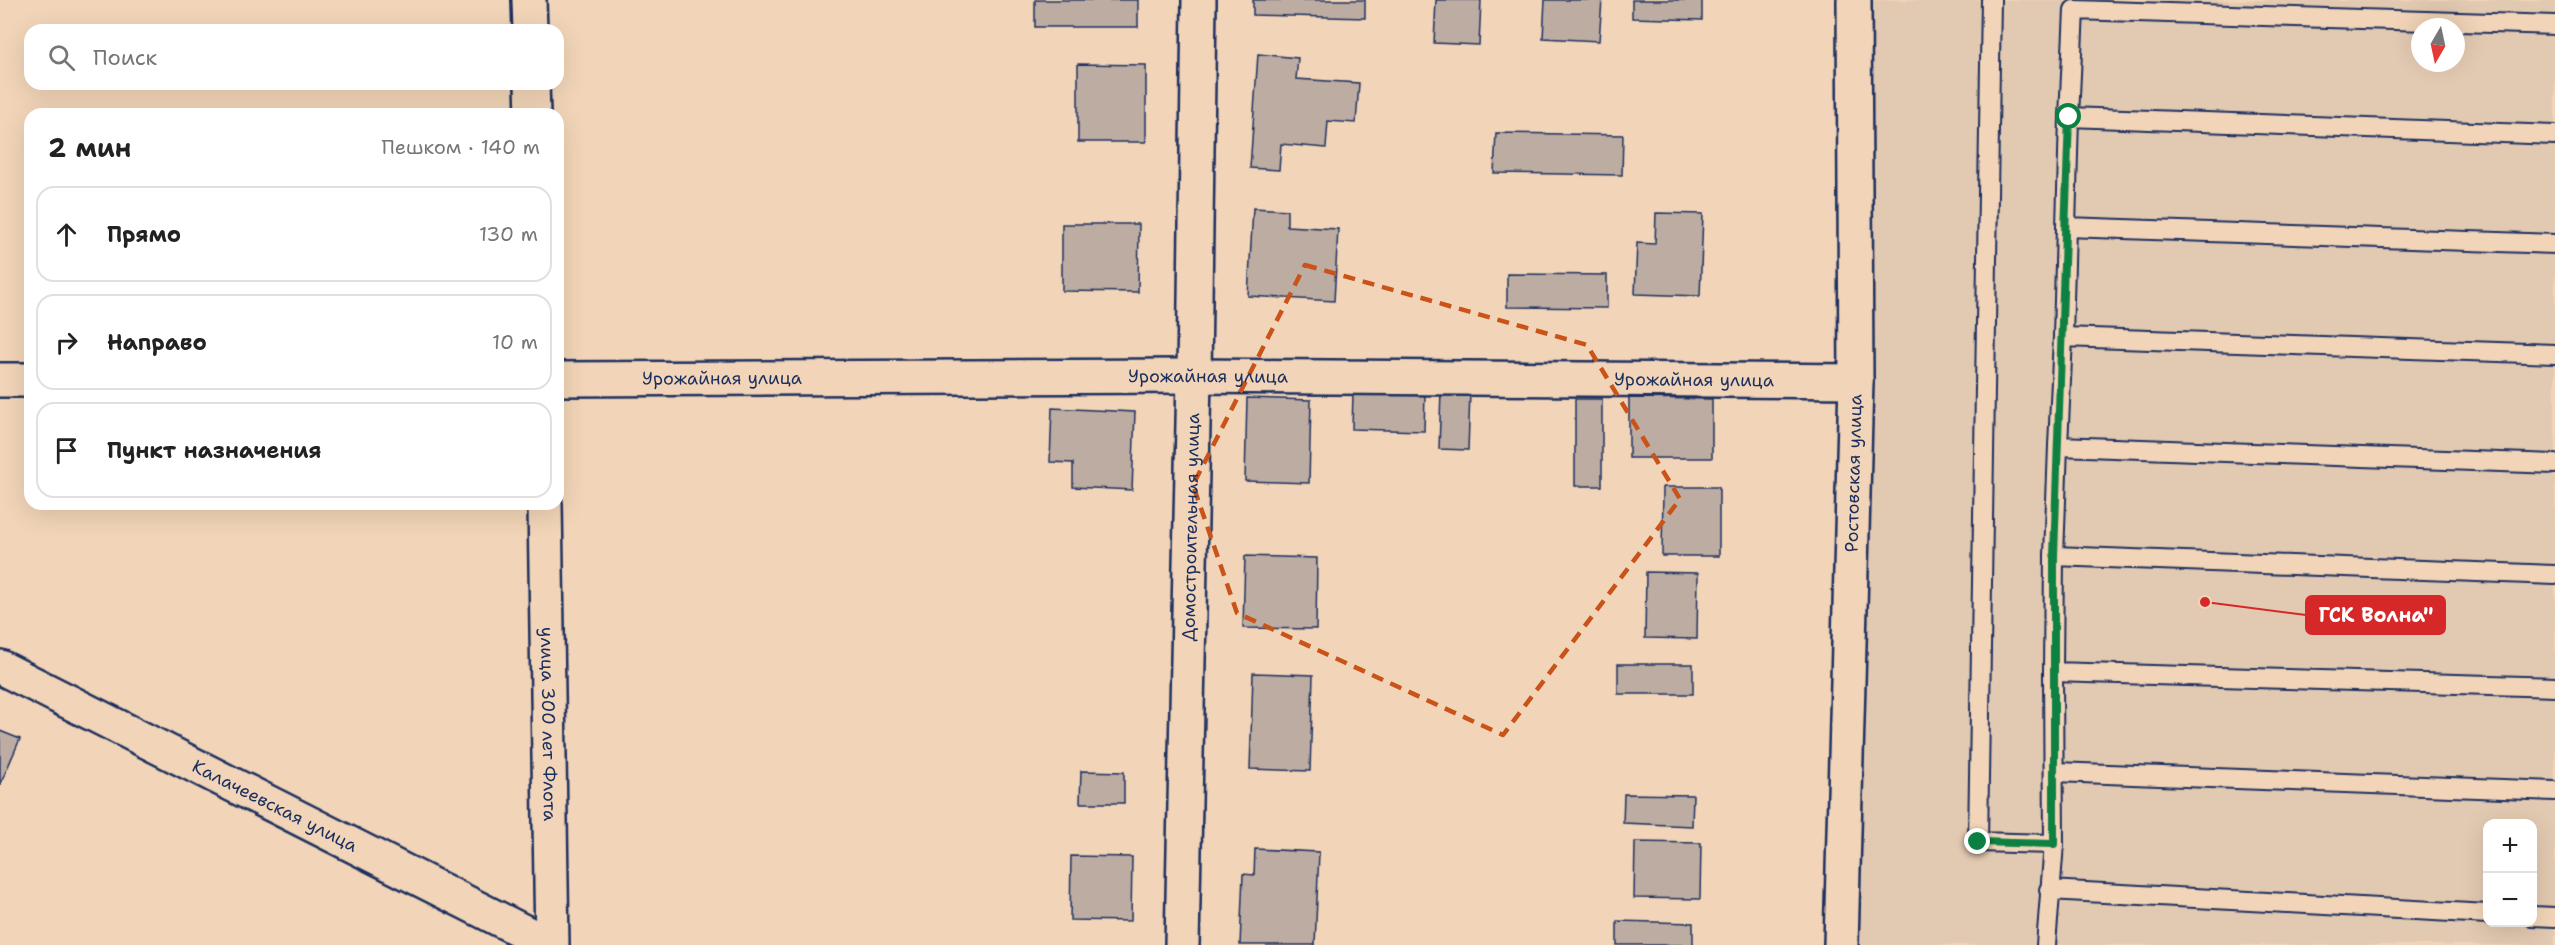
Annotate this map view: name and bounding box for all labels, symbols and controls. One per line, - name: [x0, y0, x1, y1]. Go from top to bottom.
- north arrow: [2411, 18, 2465, 72]
- search box: [24, 24, 564, 90]
- icon: search: [45, 41, 78, 74]
- text: Поиск: [93, 43, 157, 72]
- route start: [2055, 103, 2081, 129]
- text: 2 мин: [48, 130, 131, 165]
- text: Пешком · 140 m: [382, 134, 540, 160]
- icon: ahead: [50, 218, 83, 251]
- text: Прямо: [107, 220, 181, 249]
- text: 130 m: [479, 221, 538, 247]
- icon: right: [50, 326, 83, 359]
- text: Направо: [107, 328, 207, 357]
- text: 10 m: [492, 329, 538, 355]
- street label: Урожайная улица: [1128, 364, 1288, 389]
- street label: Урожайная улица: [642, 366, 802, 391]
- street label: Урожайная улица: [1614, 367, 1774, 392]
- street label: Ростовская улица: [1839, 394, 1868, 553]
- street label: Домостроительная улица: [1176, 413, 1205, 642]
- icon: arrive: [50, 434, 83, 467]
- text: Пункт назначения: [107, 436, 321, 465]
- callout: ГСК Волна": [2306, 596, 2445, 634]
- text: ГСК Волна": [2318, 602, 2434, 628]
- street label: улица 300 лет Флота: [535, 627, 562, 821]
- street label: Калачеевская улица: [188, 754, 362, 858]
- map controls: [2483, 819, 2537, 927]
- button: +: [2483, 819, 2537, 873]
- route end: [1964, 828, 1990, 854]
- button: −: [2483, 873, 2537, 927]

